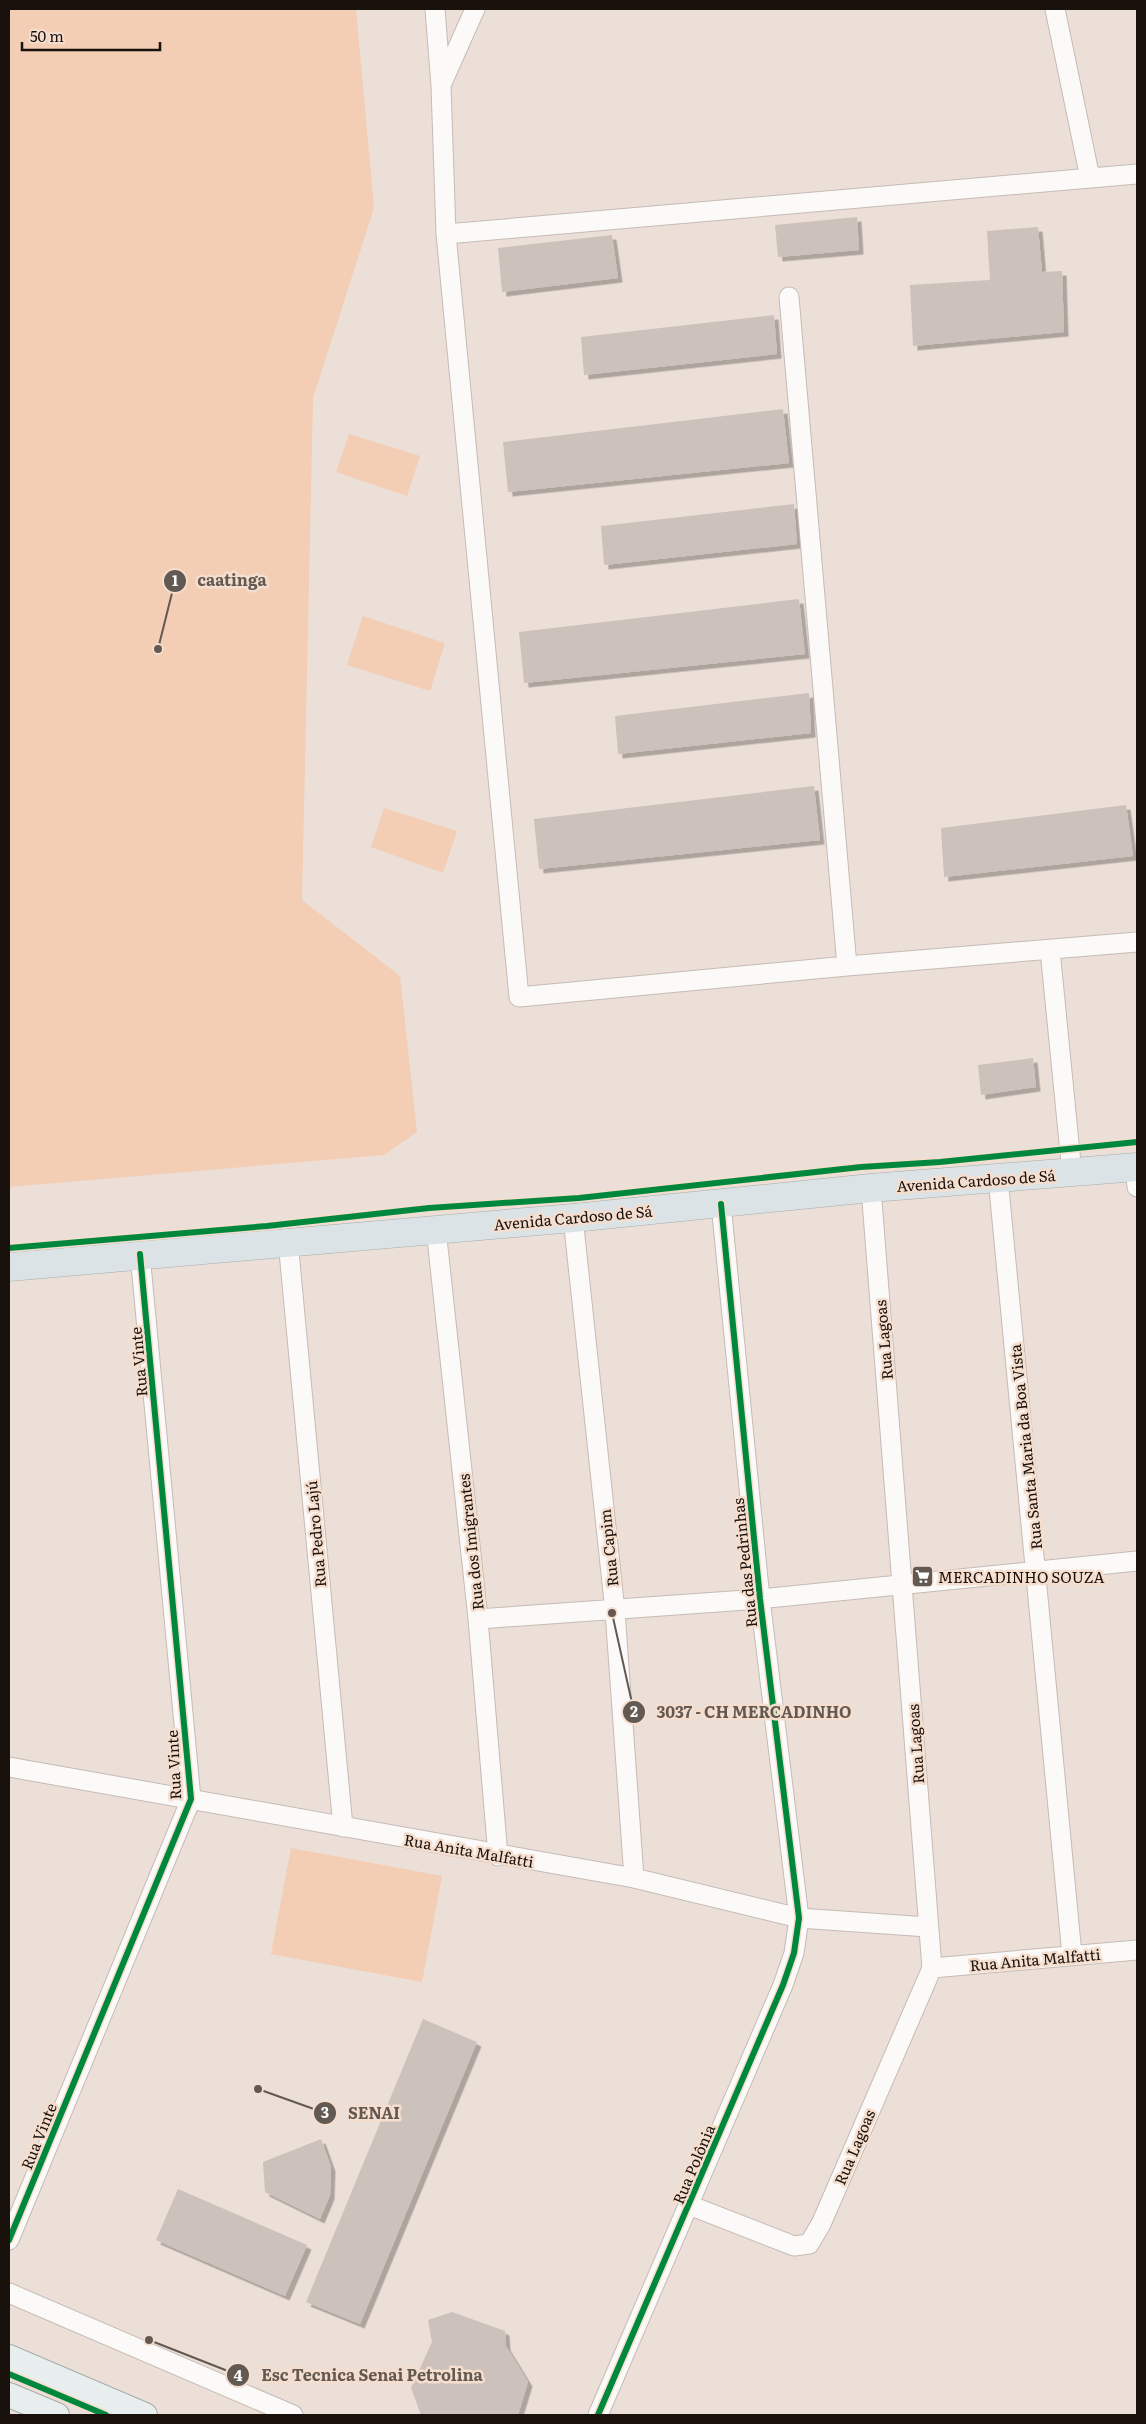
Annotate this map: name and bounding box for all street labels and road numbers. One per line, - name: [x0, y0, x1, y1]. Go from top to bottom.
- street label: Avenida Cardoso de Sá: [896, 1163, 1057, 1197]
- street label: Avenida Cardoso de Sá: [493, 1199, 654, 1235]
- street label: Rua Lagoas: [868, 1299, 898, 1381]
- street label: Rua Vinte: [123, 1326, 153, 1398]
- street label: Rua Santa Maria da Boa Vista: [1003, 1342, 1047, 1551]
- street label: Rua dos Imigrantes: [451, 1472, 489, 1611]
- street label: Rua Pedro Lajú: [299, 1479, 331, 1588]
- street label: Rua das Pedrinhas: [726, 1497, 762, 1629]
- street label: Rua Capim: [592, 1508, 624, 1588]
- street label: Rua Lagoas: [901, 1703, 929, 1785]
- street label: Rua Vinte: [160, 1729, 186, 1801]
- street label: Rua Anita Malfatti: [402, 1827, 536, 1873]
- street label: Rua Anita Malfatti: [969, 1942, 1101, 1976]
- street label: Rua Vinte: [14, 2099, 62, 2173]
- street label: Rua Lagoas: [828, 2105, 880, 2188]
- street label: Rua Polônia: [666, 2120, 721, 2208]

